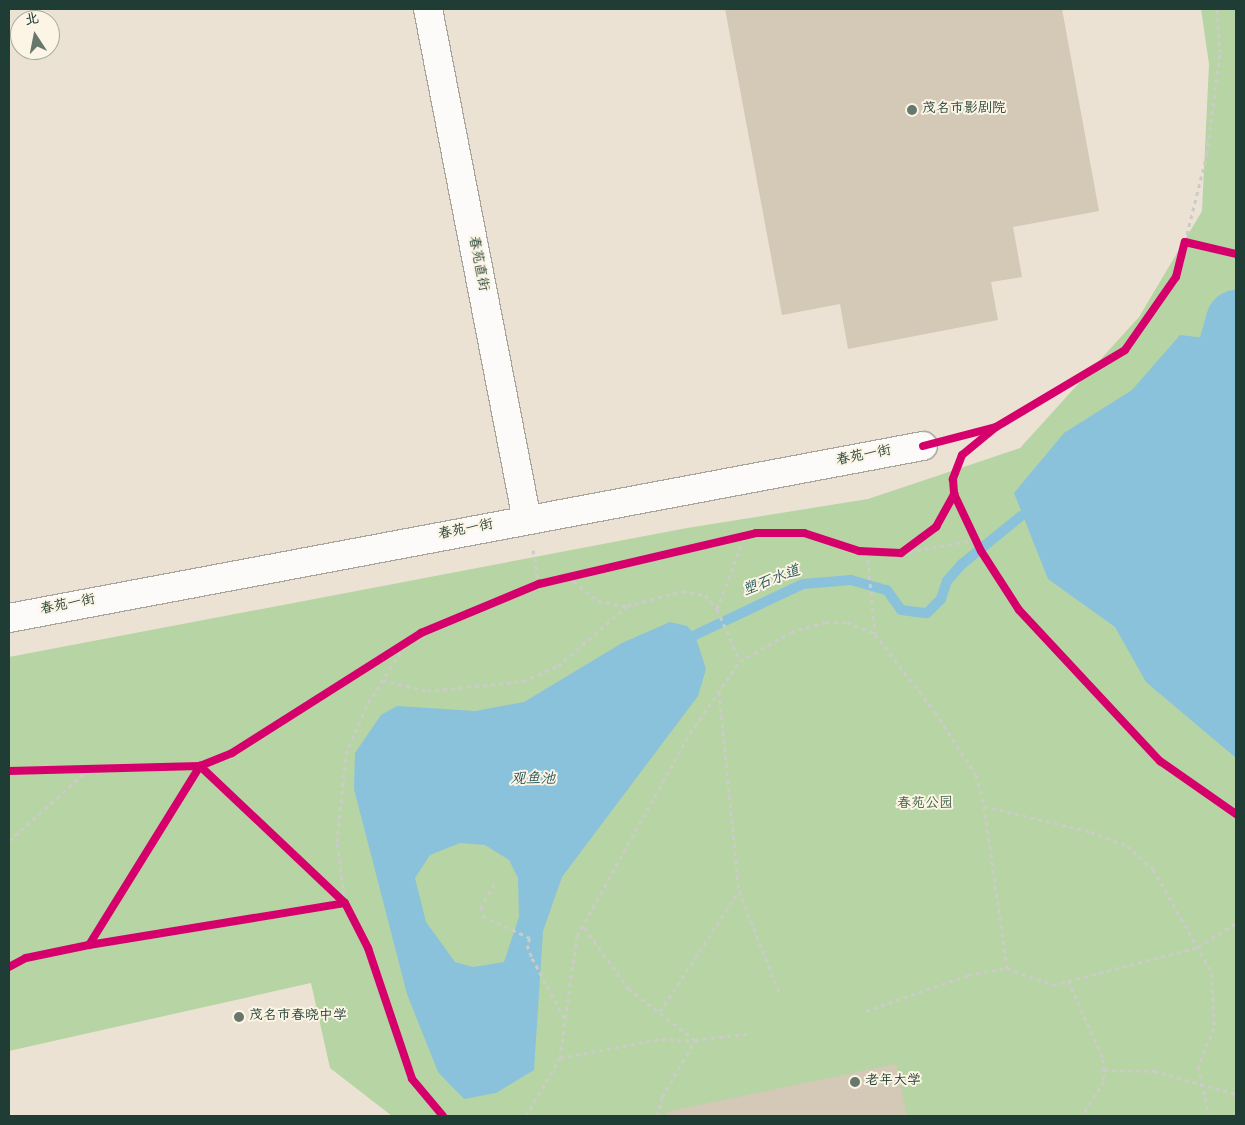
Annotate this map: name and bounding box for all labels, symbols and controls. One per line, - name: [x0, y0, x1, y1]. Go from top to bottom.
- north arrow: [10, 10, 60, 60]
- text: 北: [24, 11, 41, 30]
- place label: 茂名市影剧院: [922, 102, 1006, 118]
- marker: 茂名市影剧院: [906, 104, 918, 116]
- street label: 春苑直街: [463, 235, 491, 293]
- street label: 春苑一街: [835, 443, 893, 471]
- street label: 春苑一街: [437, 517, 495, 545]
- water label: 塑石水道: [741, 563, 803, 601]
- street label: 春苑一街: [39, 592, 97, 620]
- water label: 观鱼池: [511, 772, 555, 790]
- park label: 春苑公园: [897, 797, 953, 813]
- place label: 茂名市春晓中学: [249, 1009, 347, 1025]
- marker: 茂名市春晓中学: [233, 1011, 245, 1023]
- place label: 老年大学: [865, 1074, 921, 1090]
- marker: 老年大学: [849, 1076, 861, 1088]

